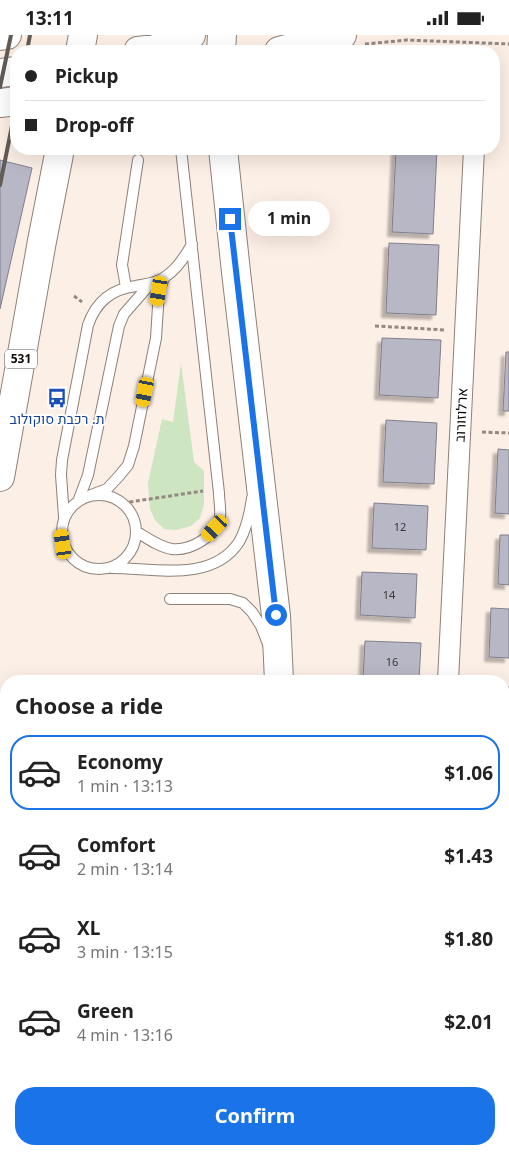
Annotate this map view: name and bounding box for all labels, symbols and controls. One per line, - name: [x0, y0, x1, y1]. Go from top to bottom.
- text: 13:11: [25, 5, 74, 31]
- text: Pickup: [55, 63, 118, 89]
- text: Drop-off: [55, 112, 134, 138]
- callout: 1 min: [248, 201, 330, 237]
- text: 1 min: [267, 207, 311, 229]
- route end: [219, 208, 241, 230]
- car: [149, 275, 168, 307]
- road number: 531: [5, 349, 37, 369]
- car: [134, 376, 155, 408]
- bus stop icon: ת. רכבת סוקולוב: [46, 387, 68, 409]
- street label: ארלוזורוב: [450, 387, 471, 443]
- place label: ת. רכבת סוקולוב: [10, 409, 104, 428]
- car: [199, 512, 230, 544]
- house number: 12: [394, 519, 406, 534]
- car: [53, 528, 72, 560]
- house number: 14: [383, 587, 396, 602]
- route start: [265, 604, 287, 626]
- house number: 16: [386, 654, 398, 669]
- text: Choose a ride: [15, 690, 163, 720]
- text: Economy: [77, 749, 163, 775]
- icon: car: [17, 750, 62, 795]
- text: $1.06: [444, 760, 493, 786]
- text: 1 min · 13:13: [77, 775, 173, 797]
- text: Comfort: [77, 832, 156, 858]
- icon: car: [17, 833, 62, 878]
- text: $1.43: [444, 843, 493, 869]
- text: 2 min · 13:14: [77, 858, 173, 880]
- text: XL: [77, 915, 100, 941]
- icon: car: [17, 916, 62, 961]
- text: $1.80: [444, 926, 493, 952]
- text: 3 min · 13:15: [77, 941, 173, 963]
- text: Green: [77, 998, 134, 1024]
- icon: car: [17, 999, 62, 1044]
- text: $2.01: [444, 1009, 493, 1035]
- text: 4 min · 13:16: [77, 1024, 173, 1046]
- button: Confirm: [15, 1087, 495, 1145]

